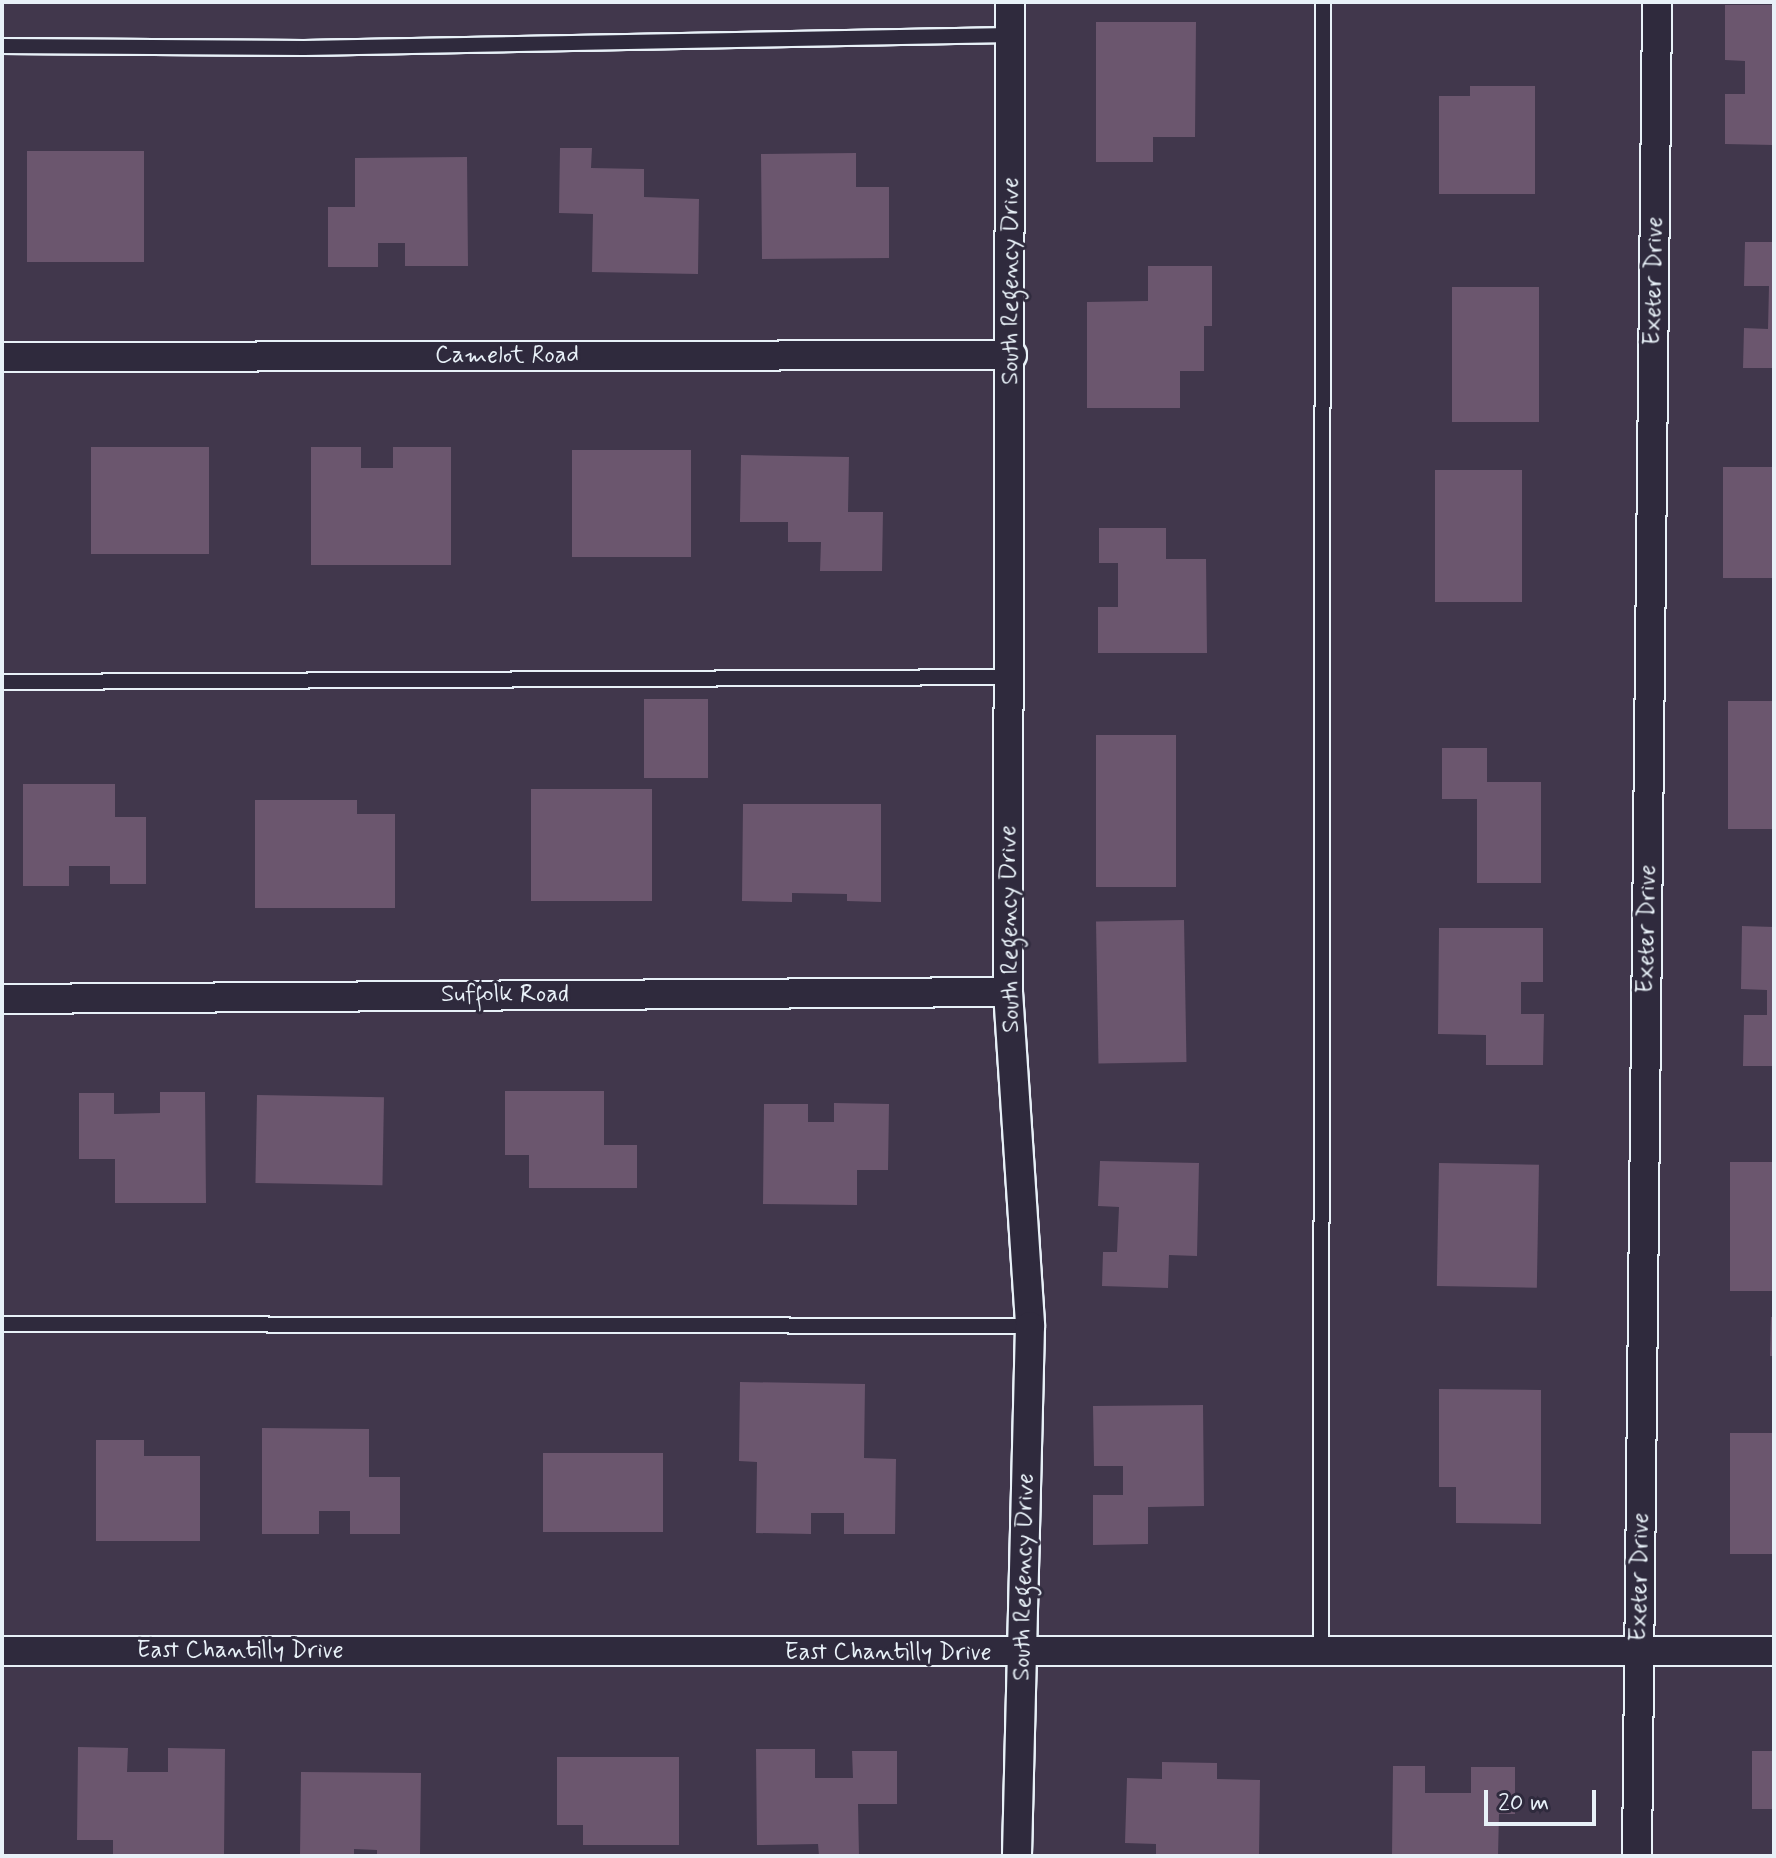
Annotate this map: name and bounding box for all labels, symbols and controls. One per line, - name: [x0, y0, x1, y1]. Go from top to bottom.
- street label: South Regency Drive: [997, 178, 1025, 384]
- street label: Exeter Drive: [1638, 216, 1670, 346]
- street label: Camelot Road: [435, 342, 579, 370]
- street label: South Regency Drive: [994, 826, 1026, 1032]
- street label: Exeter Drive: [1631, 864, 1663, 994]
- street label: Suffolk Road: [442, 981, 568, 1009]
- street label: South Regency Drive: [1008, 1474, 1040, 1680]
- street label: Exeter Drive: [1624, 1512, 1656, 1642]
- street label: East Chantilly Drive: [137, 1637, 343, 1665]
- street label: East Chantilly Drive: [785, 1639, 991, 1667]
- scale bar: [1488, 1774, 1600, 1824]
- text: 20 m: [1498, 1788, 1549, 1819]

